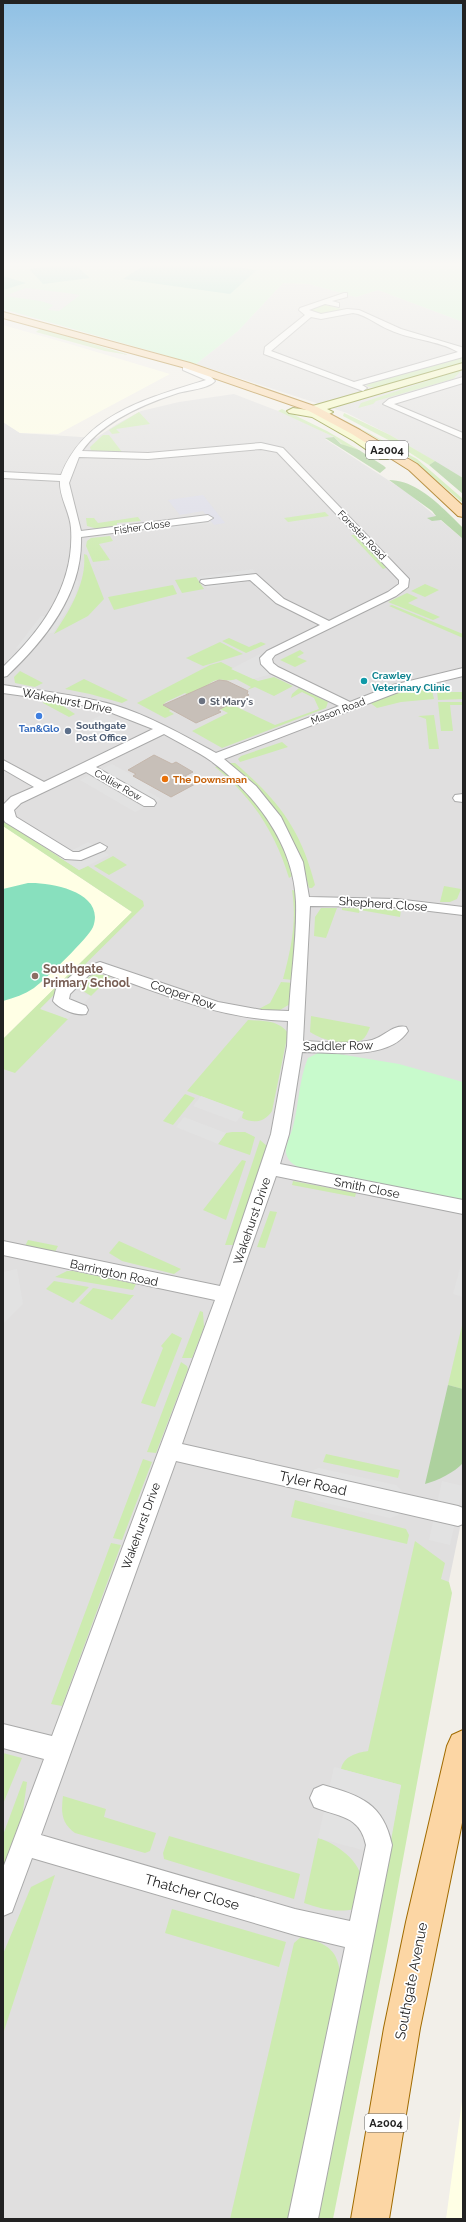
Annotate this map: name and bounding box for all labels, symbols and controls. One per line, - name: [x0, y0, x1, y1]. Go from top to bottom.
- road number: A2004: [366, 441, 408, 459]
- street label: Forester Road: [336, 508, 388, 562]
- street label: Fisher Close: [113, 518, 171, 536]
- place label: Crawley Veterinary Clinic: [372, 670, 451, 693]
- marker: Crawley Veterinary Clinic: [359, 676, 369, 686]
- street label: Wakehurst Drive: [21, 685, 113, 717]
- marker: St Mary's: [197, 696, 207, 706]
- place label: St Mary's: [210, 696, 253, 707]
- street label: Mason Road: [309, 696, 367, 726]
- marker: Tan&Glo: [34, 711, 44, 721]
- place label: Southgate Post Office: [76, 720, 127, 743]
- place label: Tan&Glo: [19, 723, 59, 734]
- marker: Southgate Post Office: [63, 726, 73, 736]
- street label: Collier Row: [93, 767, 143, 803]
- marker: The Downsman: [160, 774, 170, 784]
- place label: The Downsman: [173, 774, 247, 785]
- street label: Shepherd Close: [338, 894, 428, 914]
- place label: Southgate Primary School: [43, 962, 130, 990]
- marker: Southgate Primary School: [30, 971, 40, 981]
- street label: Cooper Row: [148, 977, 218, 1013]
- street label: Saddler Row: [303, 1038, 374, 1054]
- street label: Smith Close: [333, 1175, 401, 1201]
- street label: Wakehurst Drive: [231, 1176, 273, 1266]
- street label: Barrington Road: [69, 1257, 159, 1289]
- street label: Tyler Road: [278, 1467, 348, 1499]
- street label: Wakehurst Drive: [119, 1481, 163, 1571]
- street label: Thatcher Close: [143, 1871, 241, 1913]
- street label: Southgate Avenue: [392, 1921, 430, 2041]
- road number: A2004: [365, 2114, 407, 2132]

